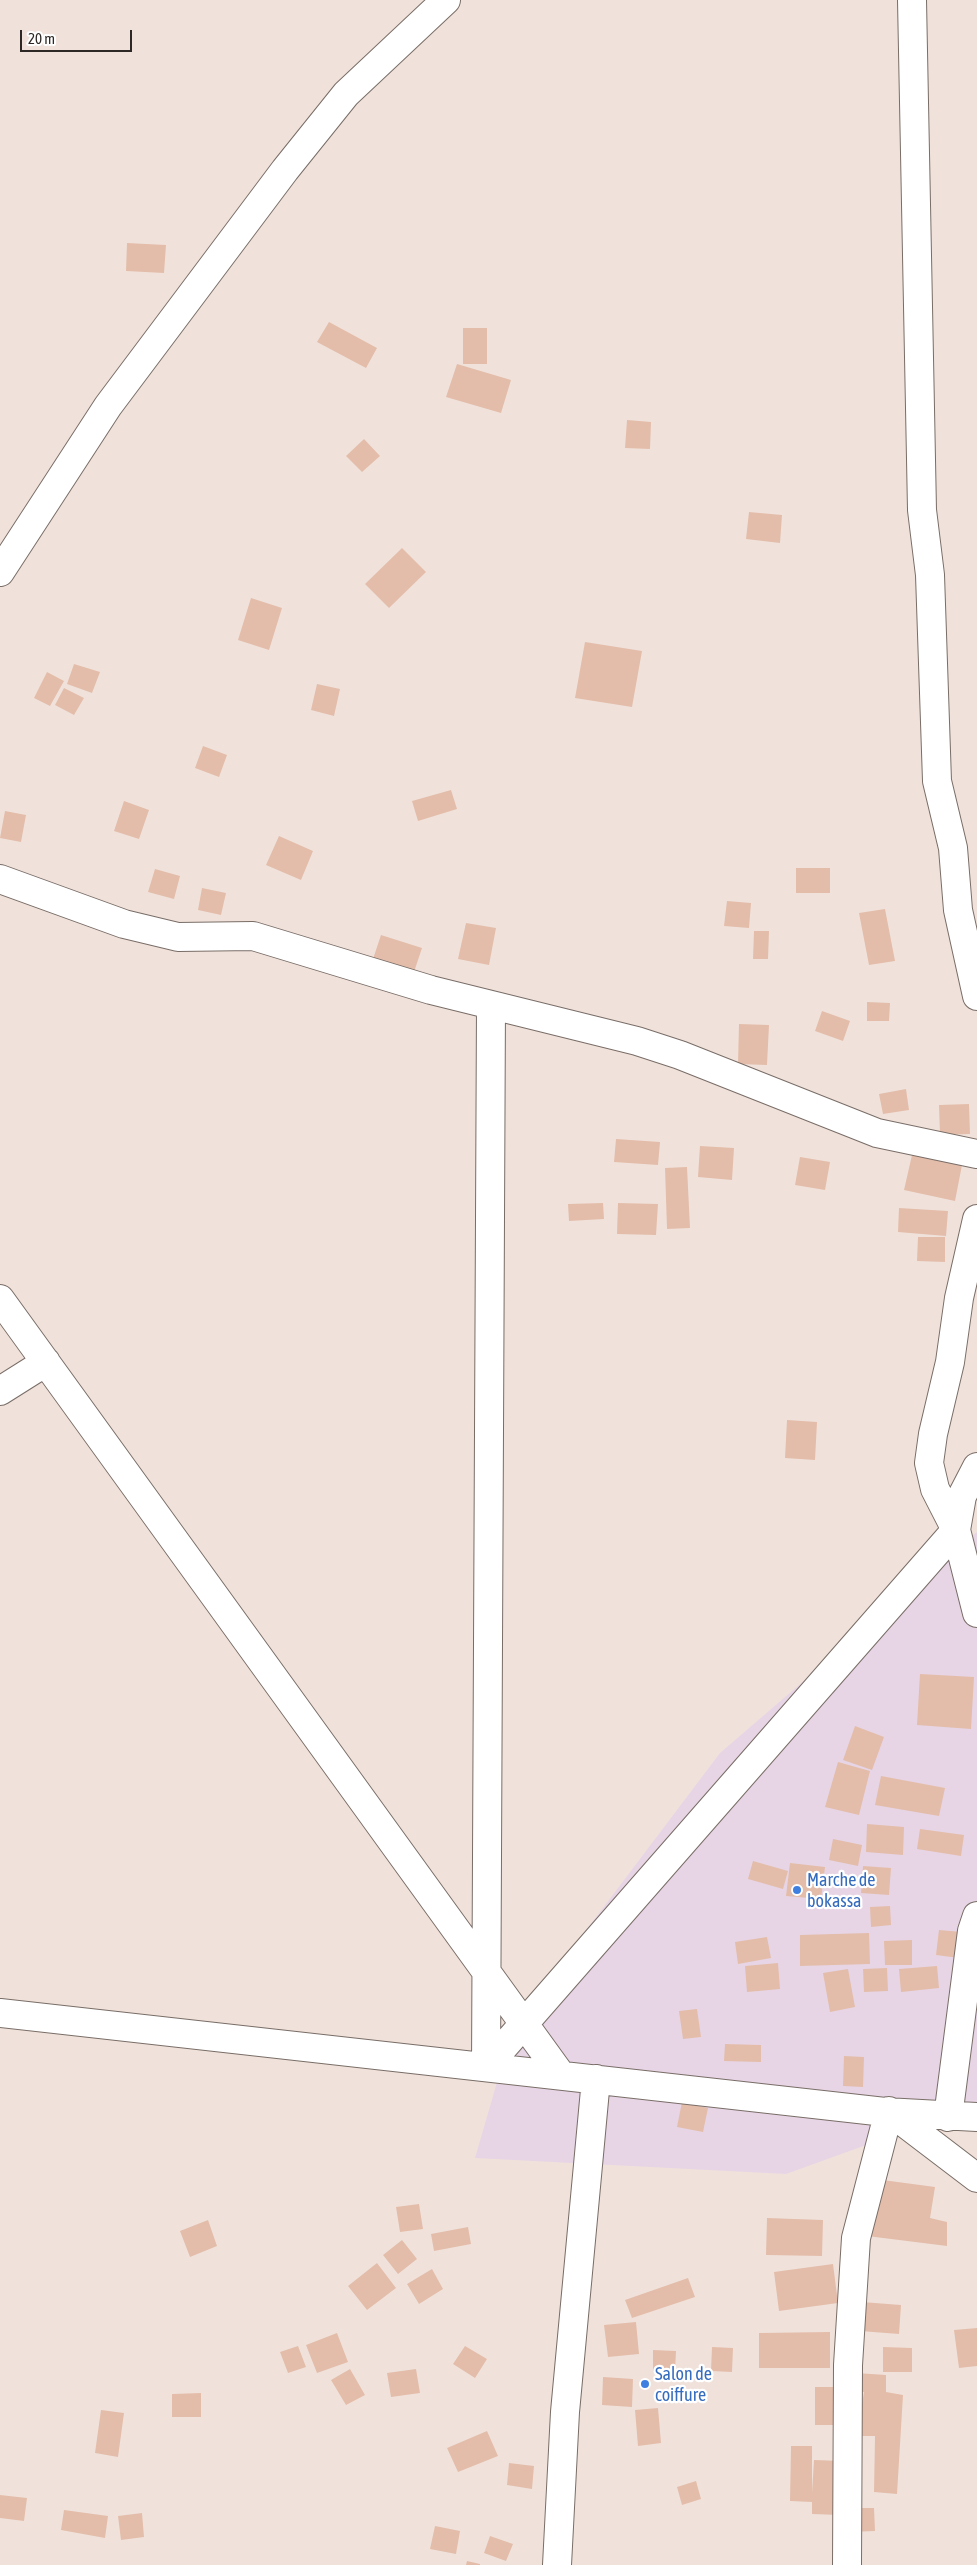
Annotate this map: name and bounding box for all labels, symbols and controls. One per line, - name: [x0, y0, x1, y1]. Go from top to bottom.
- scale bar: [22, 20, 135, 52]
- text: 20 m: [28, 30, 55, 47]
- place label: Marche de bokassa: [807, 1869, 875, 1912]
- marker: Marche de bokassa: [791, 1884, 803, 1896]
- place label: Salon de coiffure: [655, 2363, 712, 2406]
- marker: Salon de coiffure: [639, 2378, 651, 2390]

